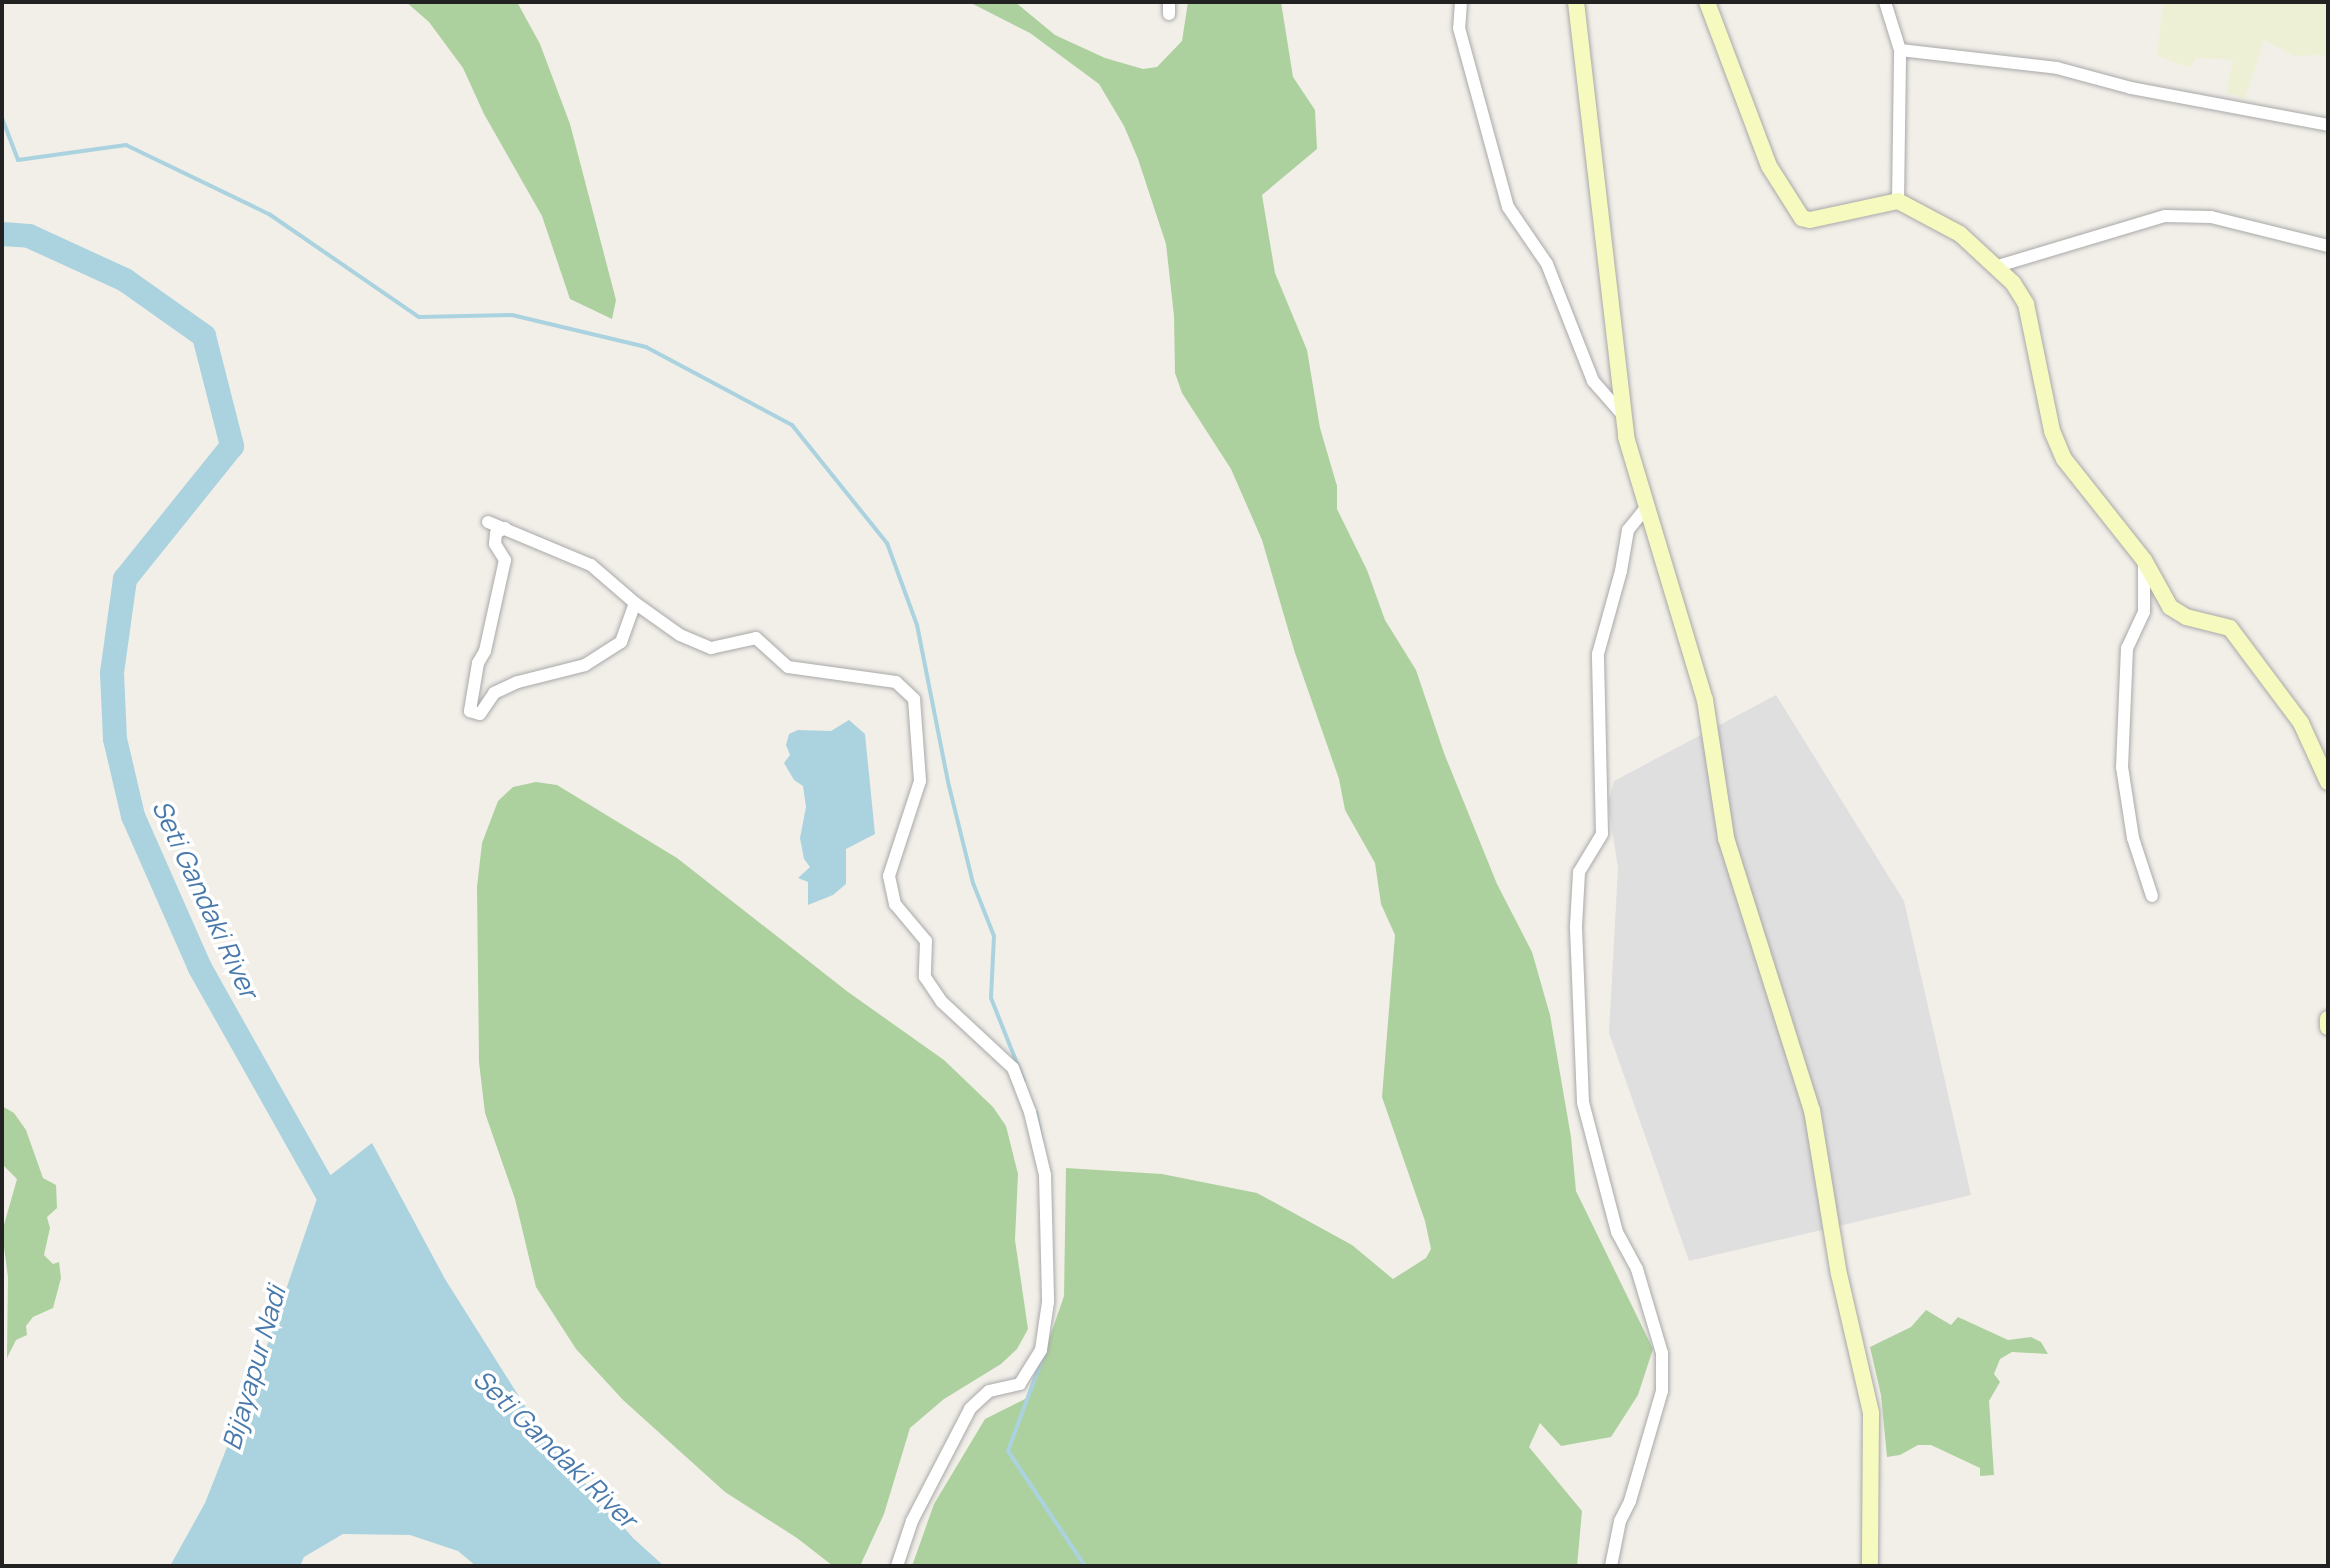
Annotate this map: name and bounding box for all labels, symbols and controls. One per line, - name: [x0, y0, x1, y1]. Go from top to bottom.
- water label: Seti Gandaki River: [145, 795, 265, 1003]
- water label: Bijayapur Nadi: [216, 1282, 292, 1454]
- water label: Seti Gandaki River: [467, 1363, 643, 1535]

